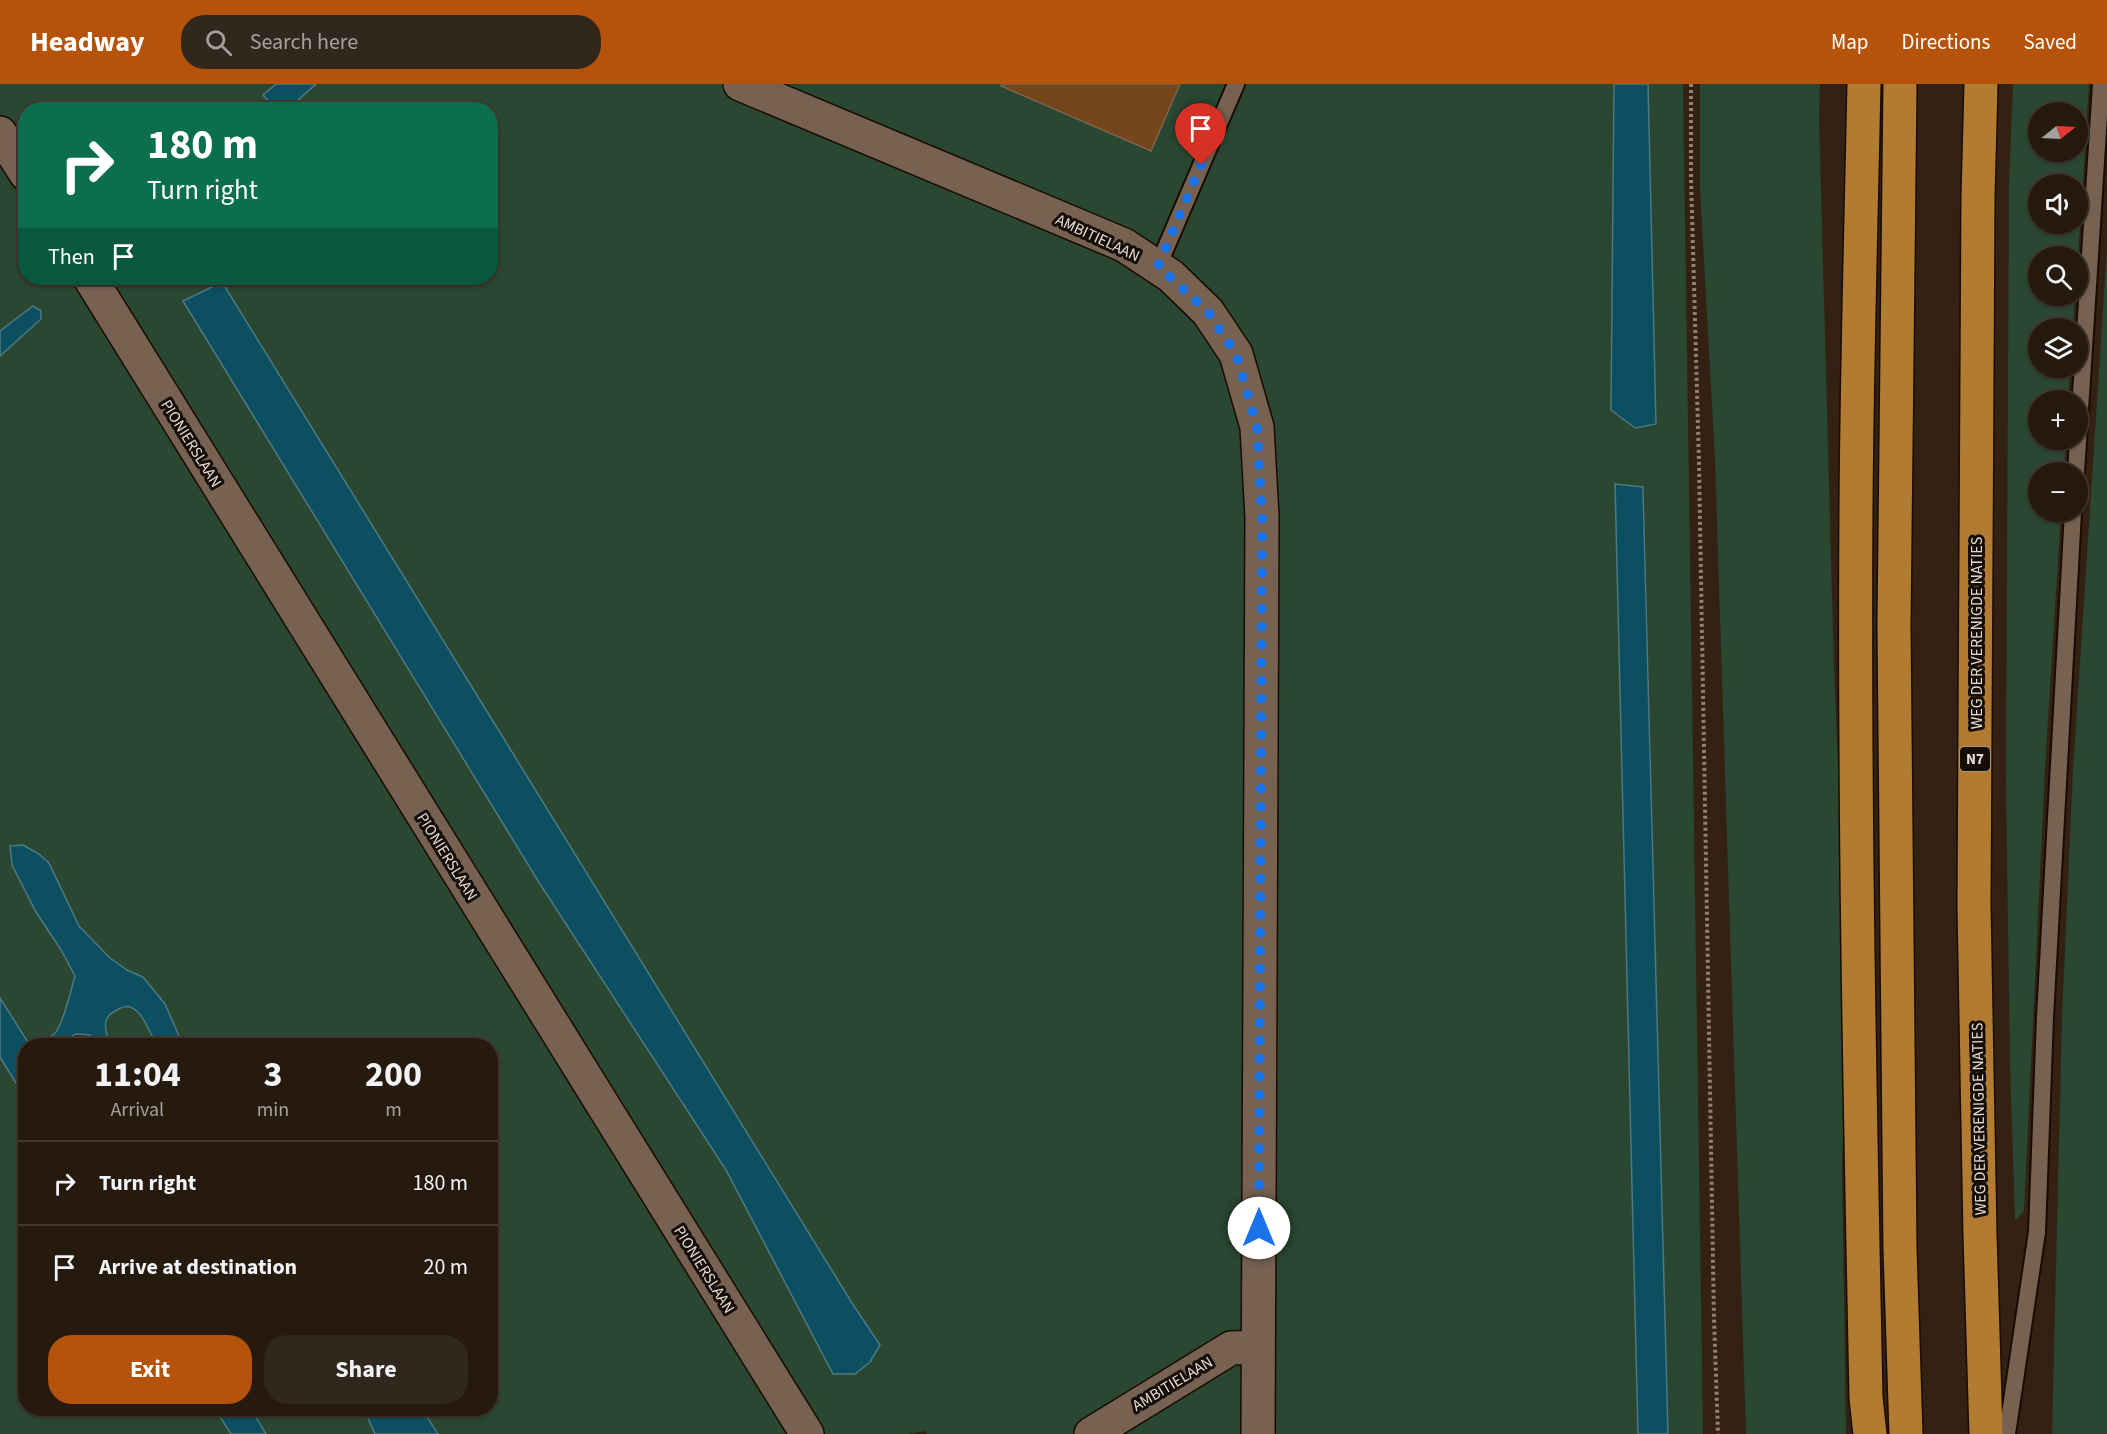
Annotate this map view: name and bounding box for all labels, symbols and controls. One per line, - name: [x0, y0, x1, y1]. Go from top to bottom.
- search box: [181, 15, 601, 69]
- text: Headway: [30, 22, 145, 62]
- icon: search: [202, 26, 235, 59]
- text: Search here: [250, 26, 358, 58]
- text: Map: [1831, 27, 1869, 57]
- text: Directions: [1902, 27, 1990, 57]
- text: Saved: [2023, 27, 2077, 57]
- north arrow: [2028, 102, 2088, 162]
- map controls: [2028, 102, 2088, 522]
- pin: [1175, 103, 1226, 165]
- icon: arrive: [1184, 112, 1217, 145]
- text: 180 m: [147, 115, 258, 175]
- icon: right: [48, 126, 126, 204]
- text: Turn right: [147, 171, 258, 210]
- button: sound: [2028, 174, 2088, 234]
- street label: AMBITIELAAN: [1052, 209, 1143, 267]
- icon: arrive: [107, 240, 140, 273]
- text: Then: [48, 241, 95, 273]
- button: search: [2028, 246, 2088, 306]
- button: layers: [2028, 318, 2088, 378]
- button: +: [2028, 390, 2088, 450]
- street label: PIONIERSLAAN: [155, 395, 227, 492]
- button: −: [2028, 462, 2088, 522]
- street label: WEG DER VERENIGDE NATIES: [1966, 537, 1988, 729]
- road number: N7: [1960, 747, 1990, 771]
- street label: PIONIERSLAAN: [411, 808, 483, 905]
- street label: WEG DER VERENIGDE NATIES: [1966, 1022, 1992, 1216]
- text: 11:04: [94, 1049, 181, 1100]
- text: 3: [263, 1049, 282, 1100]
- text: 200: [365, 1049, 422, 1100]
- text: Arrival: [110, 1096, 164, 1124]
- text: min: [257, 1096, 289, 1124]
- text: m: [385, 1096, 402, 1124]
- icon: right: [48, 1167, 81, 1200]
- text: Turn right: [99, 1167, 196, 1199]
- text: 180 m: [413, 1167, 468, 1199]
- position arrow: [1227, 1196, 1291, 1260]
- street label: PIONIERSLAAN: [668, 1221, 740, 1318]
- icon: arrive: [48, 1251, 81, 1284]
- text: Arrive at destination: [99, 1251, 297, 1283]
- text: 20 m: [423, 1251, 468, 1283]
- button: Exit: [48, 1335, 252, 1404]
- button: Share: [264, 1335, 468, 1404]
- street label: AMBITIELAAN: [1128, 1351, 1217, 1417]

